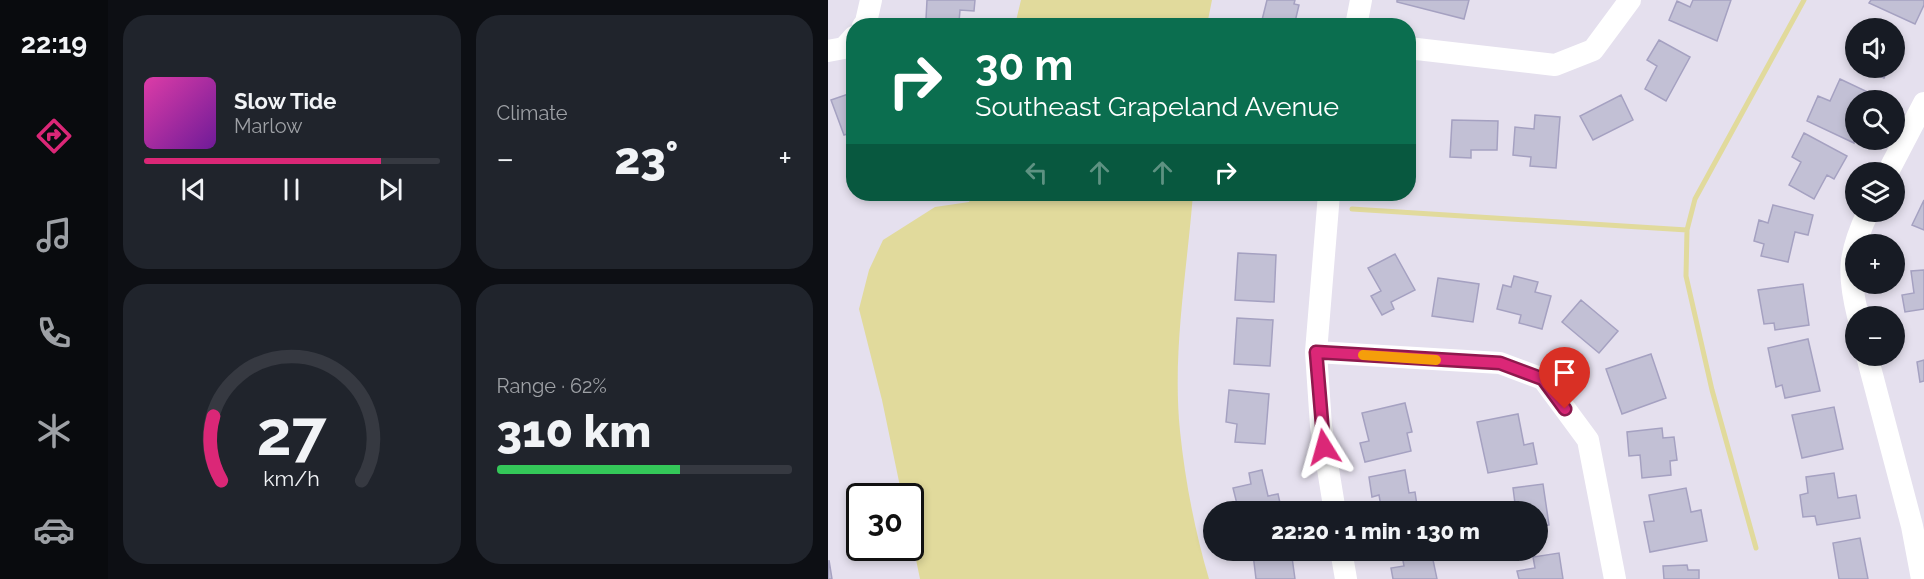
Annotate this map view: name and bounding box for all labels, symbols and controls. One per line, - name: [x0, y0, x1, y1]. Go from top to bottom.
- map controls: [1845, 18, 1905, 366]
- button: sound: [1845, 18, 1905, 78]
- text: 22:19: [21, 28, 87, 59]
- text: 30 m: [975, 41, 1073, 90]
- icon: right: [876, 42, 954, 120]
- text: Slow Tide: [234, 88, 336, 114]
- button: search: [1845, 90, 1905, 150]
- text: Southeast Grapeland Avenue: [975, 91, 1339, 122]
- text: Climate: [497, 101, 568, 125]
- text: Marlow: [234, 114, 303, 138]
- icon: directions: [33, 115, 75, 157]
- text: 23°: [614, 132, 678, 185]
- text: −: [497, 139, 514, 178]
- text: +: [778, 139, 792, 178]
- icon: left: [1020, 156, 1053, 189]
- icon: ahead: [1083, 156, 1116, 189]
- icon: ahead: [1146, 156, 1179, 189]
- icon: right: [1209, 156, 1242, 189]
- button: layers: [1845, 162, 1905, 222]
- icon: previous: [177, 173, 210, 206]
- icon: pause: [275, 173, 308, 206]
- icon: next: [374, 173, 407, 206]
- icon: music: [33, 214, 75, 256]
- button: +: [1845, 234, 1905, 294]
- button: −: [1845, 306, 1905, 366]
- icon: phone: [33, 312, 75, 354]
- pin: [1539, 347, 1590, 409]
- icon: arrive: [1548, 356, 1581, 389]
- text: Range · 62%: [497, 374, 607, 398]
- text: 27: [257, 396, 328, 470]
- text: 310 km: [497, 405, 651, 458]
- icon: climate: [33, 410, 75, 452]
- position arrow: [1292, 415, 1356, 479]
- text: km/h: [263, 466, 320, 491]
- speed limit sign: 30: [846, 483, 924, 561]
- icon: car: [33, 509, 75, 551]
- text: 22:20 · 1 min · 130 m: [1271, 518, 1480, 544]

